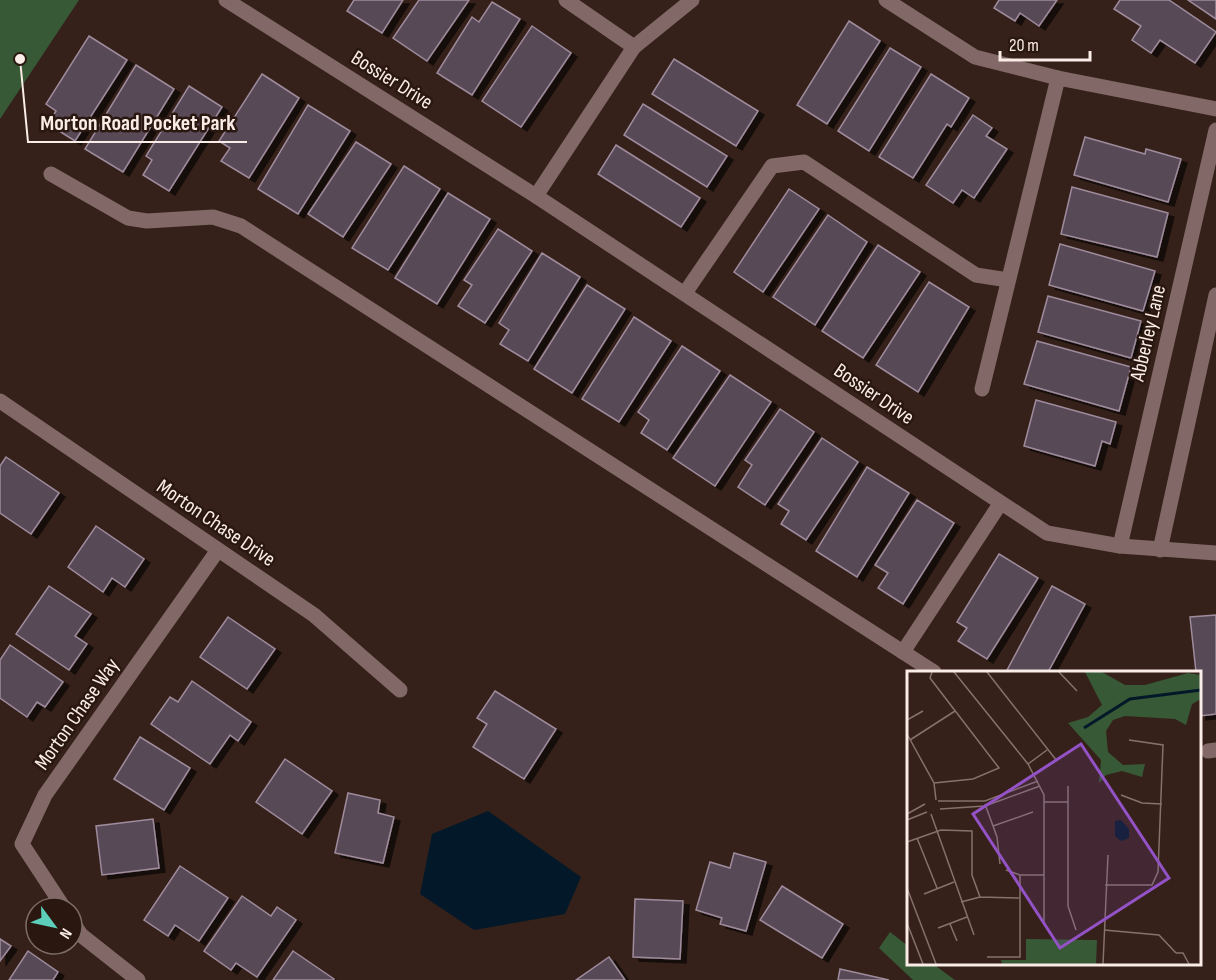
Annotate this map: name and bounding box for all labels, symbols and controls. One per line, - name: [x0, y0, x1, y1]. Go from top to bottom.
- scale bar: [1000, 24, 1090, 62]
- text: 20 m: [1009, 35, 1039, 56]
- street label: Bossier Drive: [347, 45, 437, 115]
- callout: Morton Road Pocket Park: [28, 102, 247, 142]
- text: Morton Road Pocket Park: [40, 110, 236, 137]
- street label: Abberley Lane: [1125, 282, 1171, 385]
- street label: Bossier Drive: [829, 358, 919, 430]
- street label: Morton Chase Drive: [152, 474, 280, 572]
- street label: Morton Chase Way: [29, 653, 125, 775]
- inset map: [907, 671, 1201, 965]
- north arrow: [24, 896, 84, 956]
- text: N: [55, 925, 76, 942]

